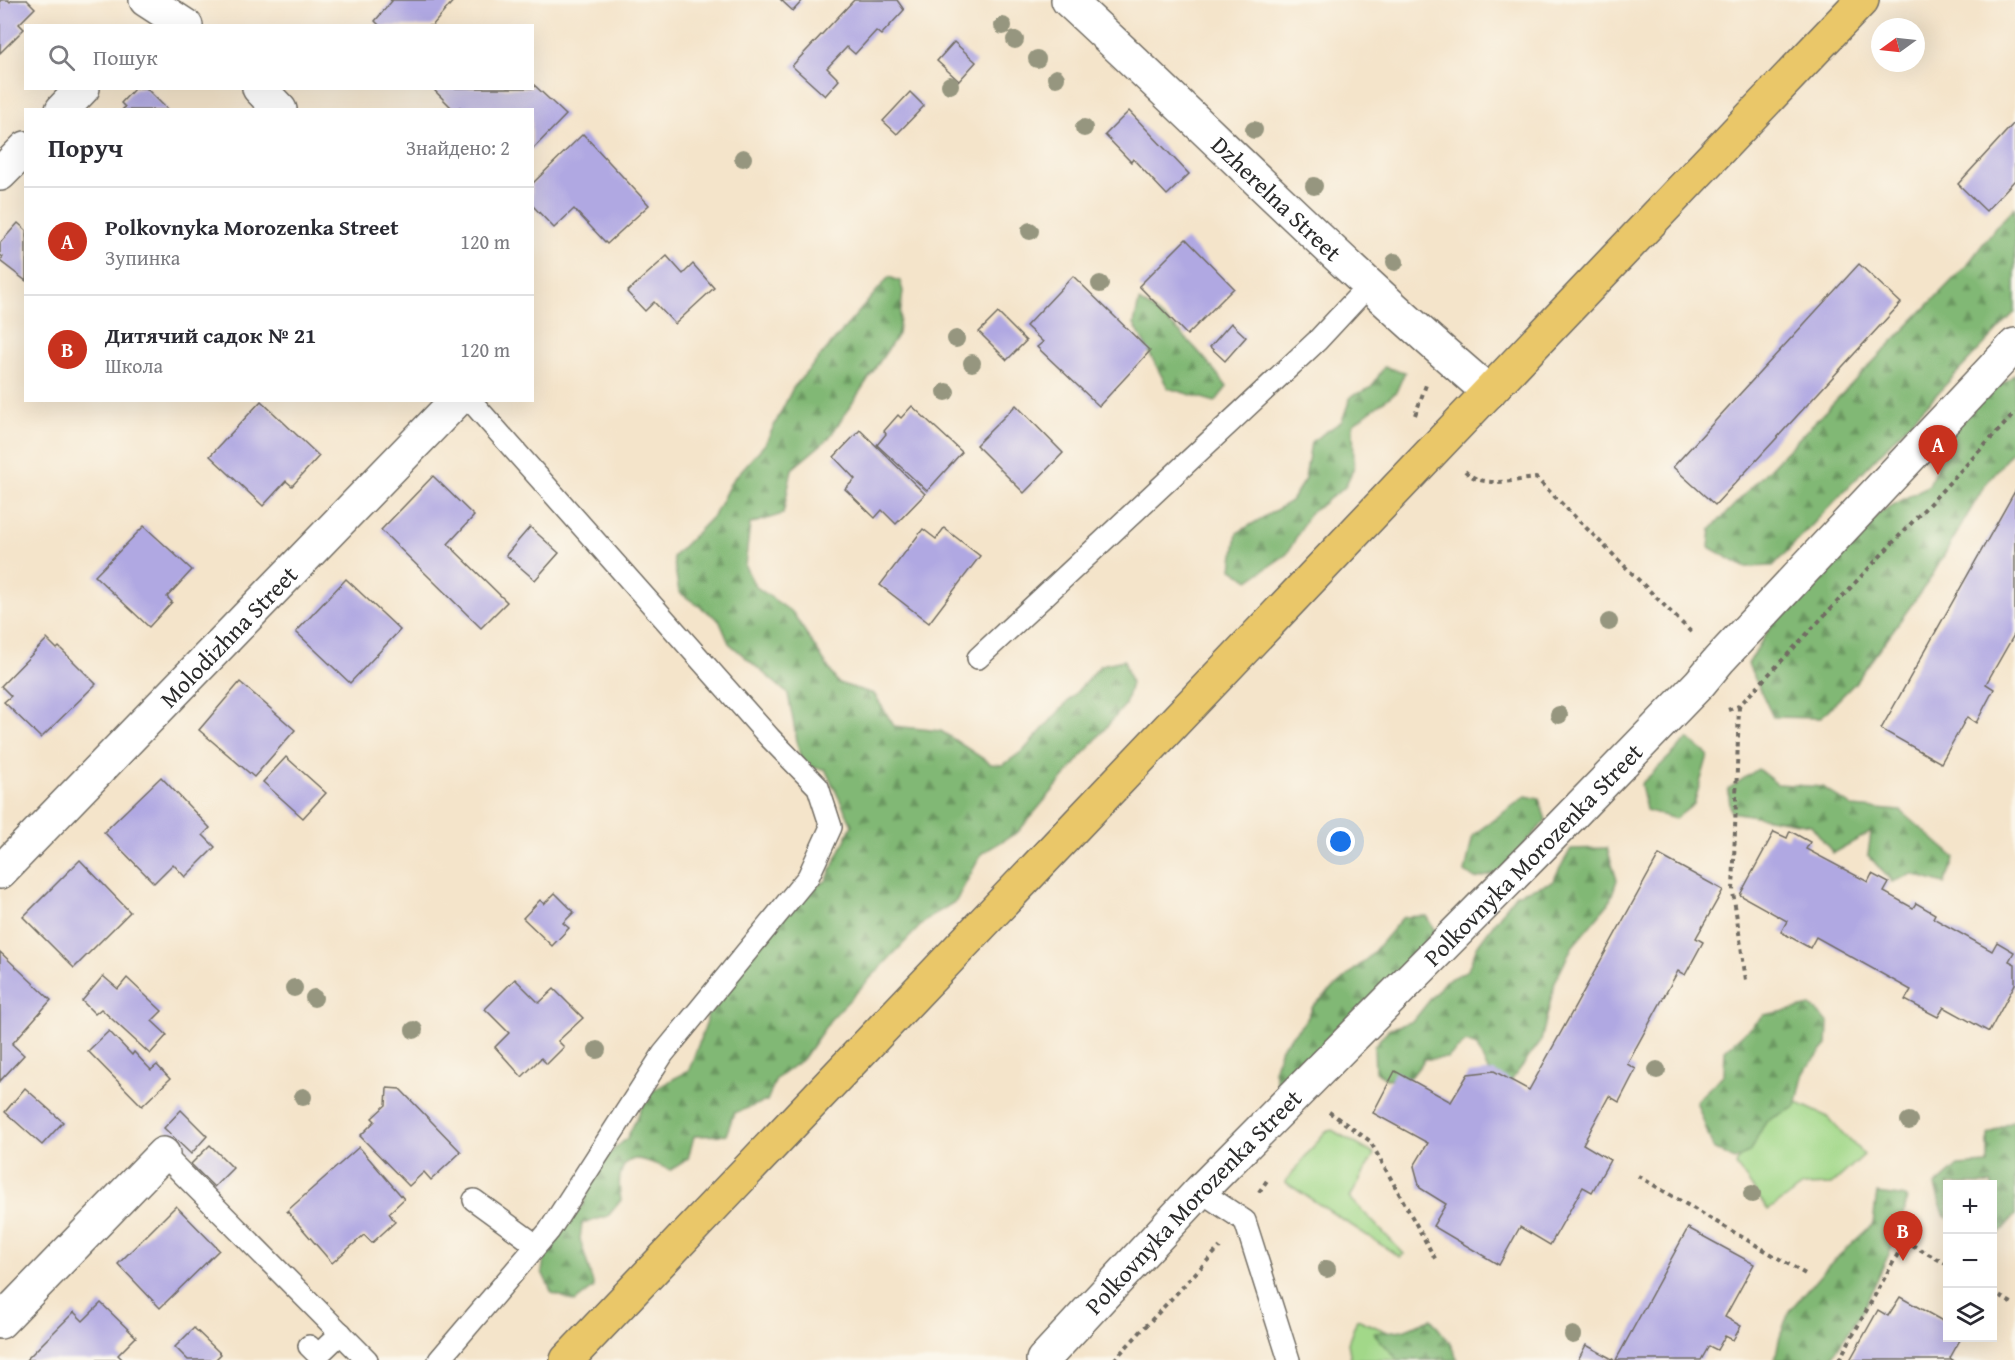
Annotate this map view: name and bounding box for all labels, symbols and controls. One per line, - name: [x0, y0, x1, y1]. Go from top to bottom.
- north arrow: [1871, 18, 1925, 72]
- search box: [24, 24, 534, 90]
- icon: search: [45, 41, 78, 74]
- text: Пошук: [93, 41, 158, 73]
- text: Поруч: [48, 128, 123, 167]
- street label: Dzherelna Street: [1204, 128, 1350, 269]
- text: Знайдено: 2: [406, 133, 510, 162]
- text: Polkovnyka Morozenka Street: [105, 211, 398, 243]
- text: A: [61, 227, 74, 256]
- text: 120 m: [460, 227, 510, 256]
- text: Зупинка: [105, 243, 180, 272]
- text: Дитячий садок № 21: [105, 319, 316, 351]
- text: B: [61, 335, 74, 364]
- text: 120 m: [460, 335, 510, 364]
- text: Школа: [105, 351, 163, 380]
- pin: A: [1918, 426, 1958, 475]
- street label: Molodizhna Street: [151, 557, 306, 715]
- street label: Polkovnyka Morozenka Street: [1415, 735, 1651, 974]
- your location: [1326, 827, 1355, 856]
- street label: Polkovnyka Morozenka Street: [1076, 1081, 1310, 1322]
- map controls: [1943, 1180, 1997, 1342]
- button: +: [1943, 1180, 1997, 1234]
- pin: B: [1884, 1212, 1922, 1261]
- button: −: [1943, 1234, 1997, 1288]
- button: layers: [1943, 1288, 1997, 1342]

